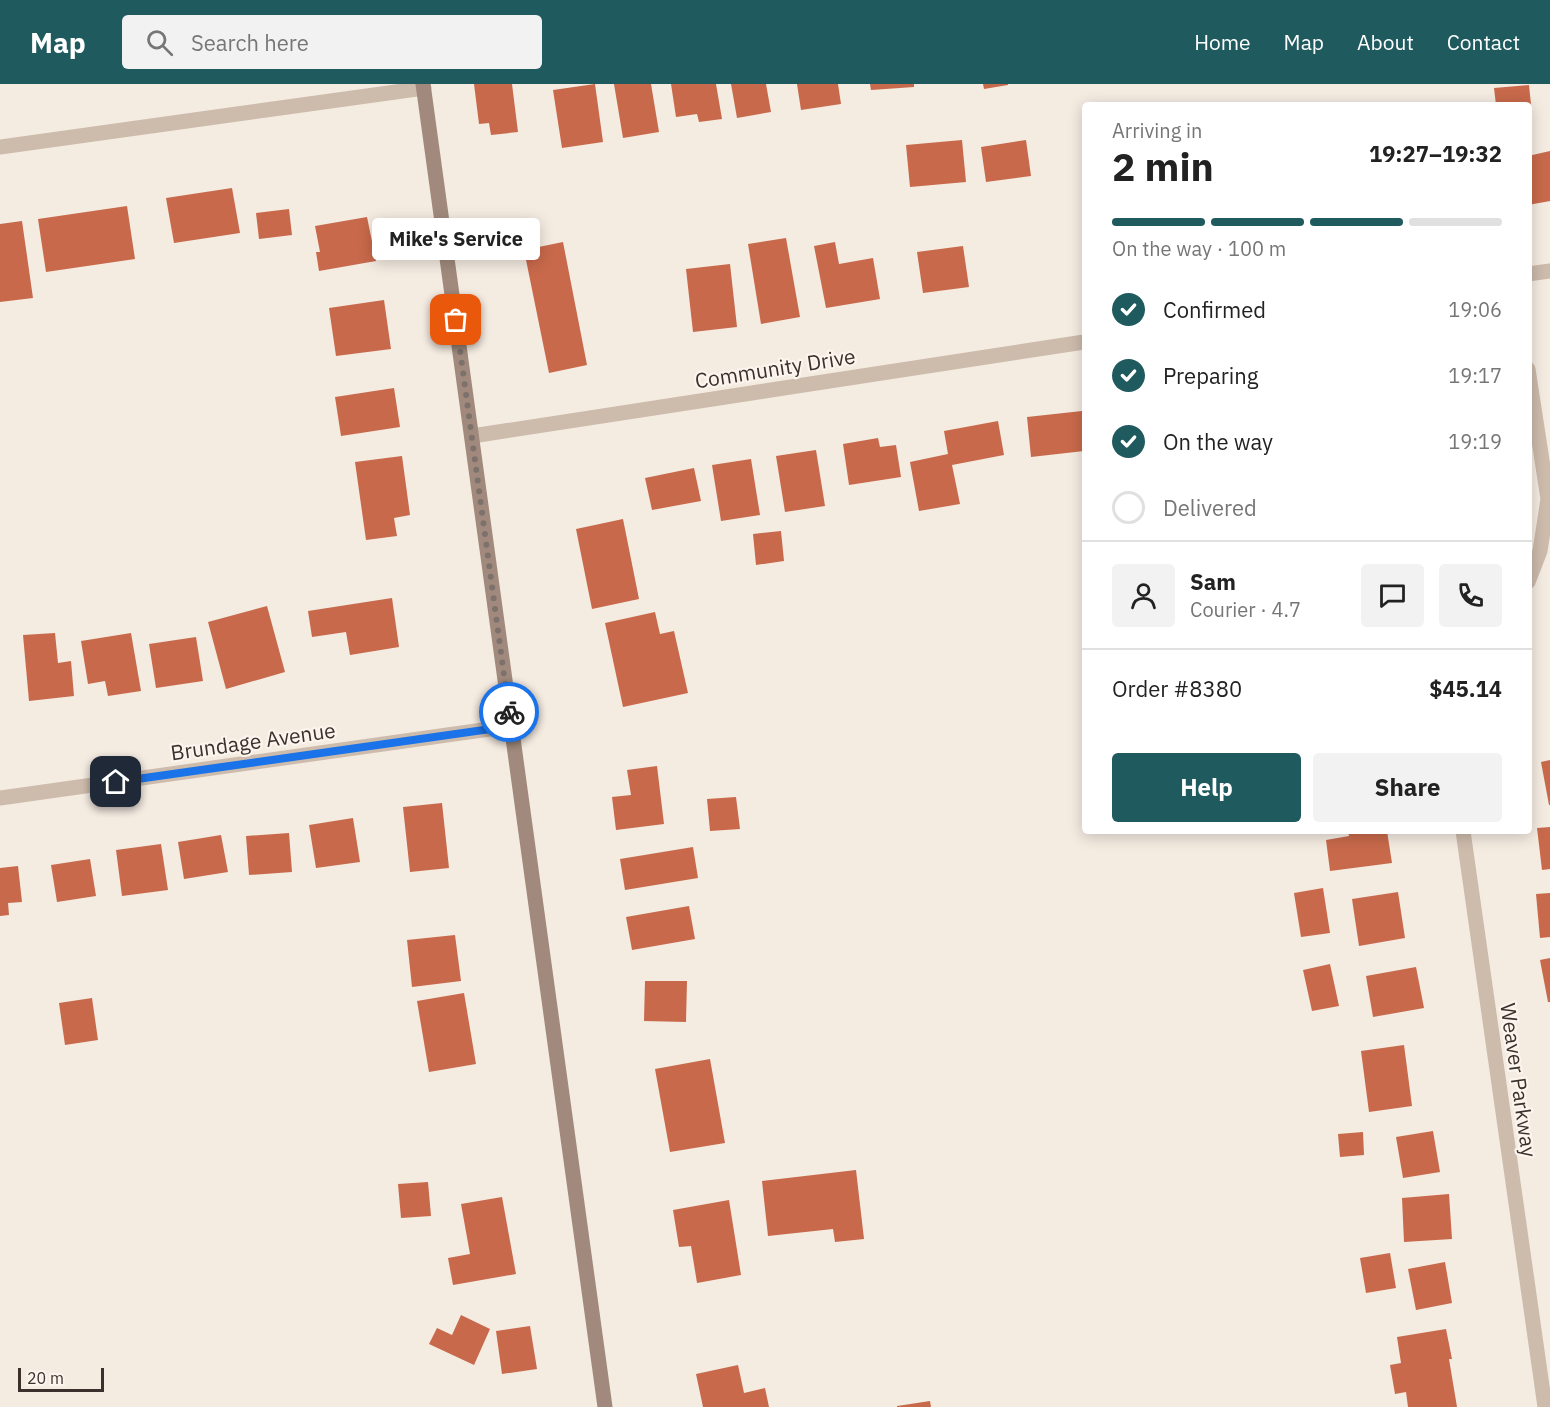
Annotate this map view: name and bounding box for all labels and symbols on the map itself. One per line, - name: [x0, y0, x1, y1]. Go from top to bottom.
- callout: Mike's Service: [372, 218, 540, 260]
- pin: [430, 294, 481, 345]
- street label: Community Drive: [693, 341, 857, 395]
- courier: [479, 682, 539, 742]
- street label: Brundage Avenue: [169, 716, 337, 766]
- pin: [90, 756, 141, 807]
- street label: Weaver Parkway: [1494, 1001, 1544, 1159]
- scale bar: [18, 1365, 104, 1392]

